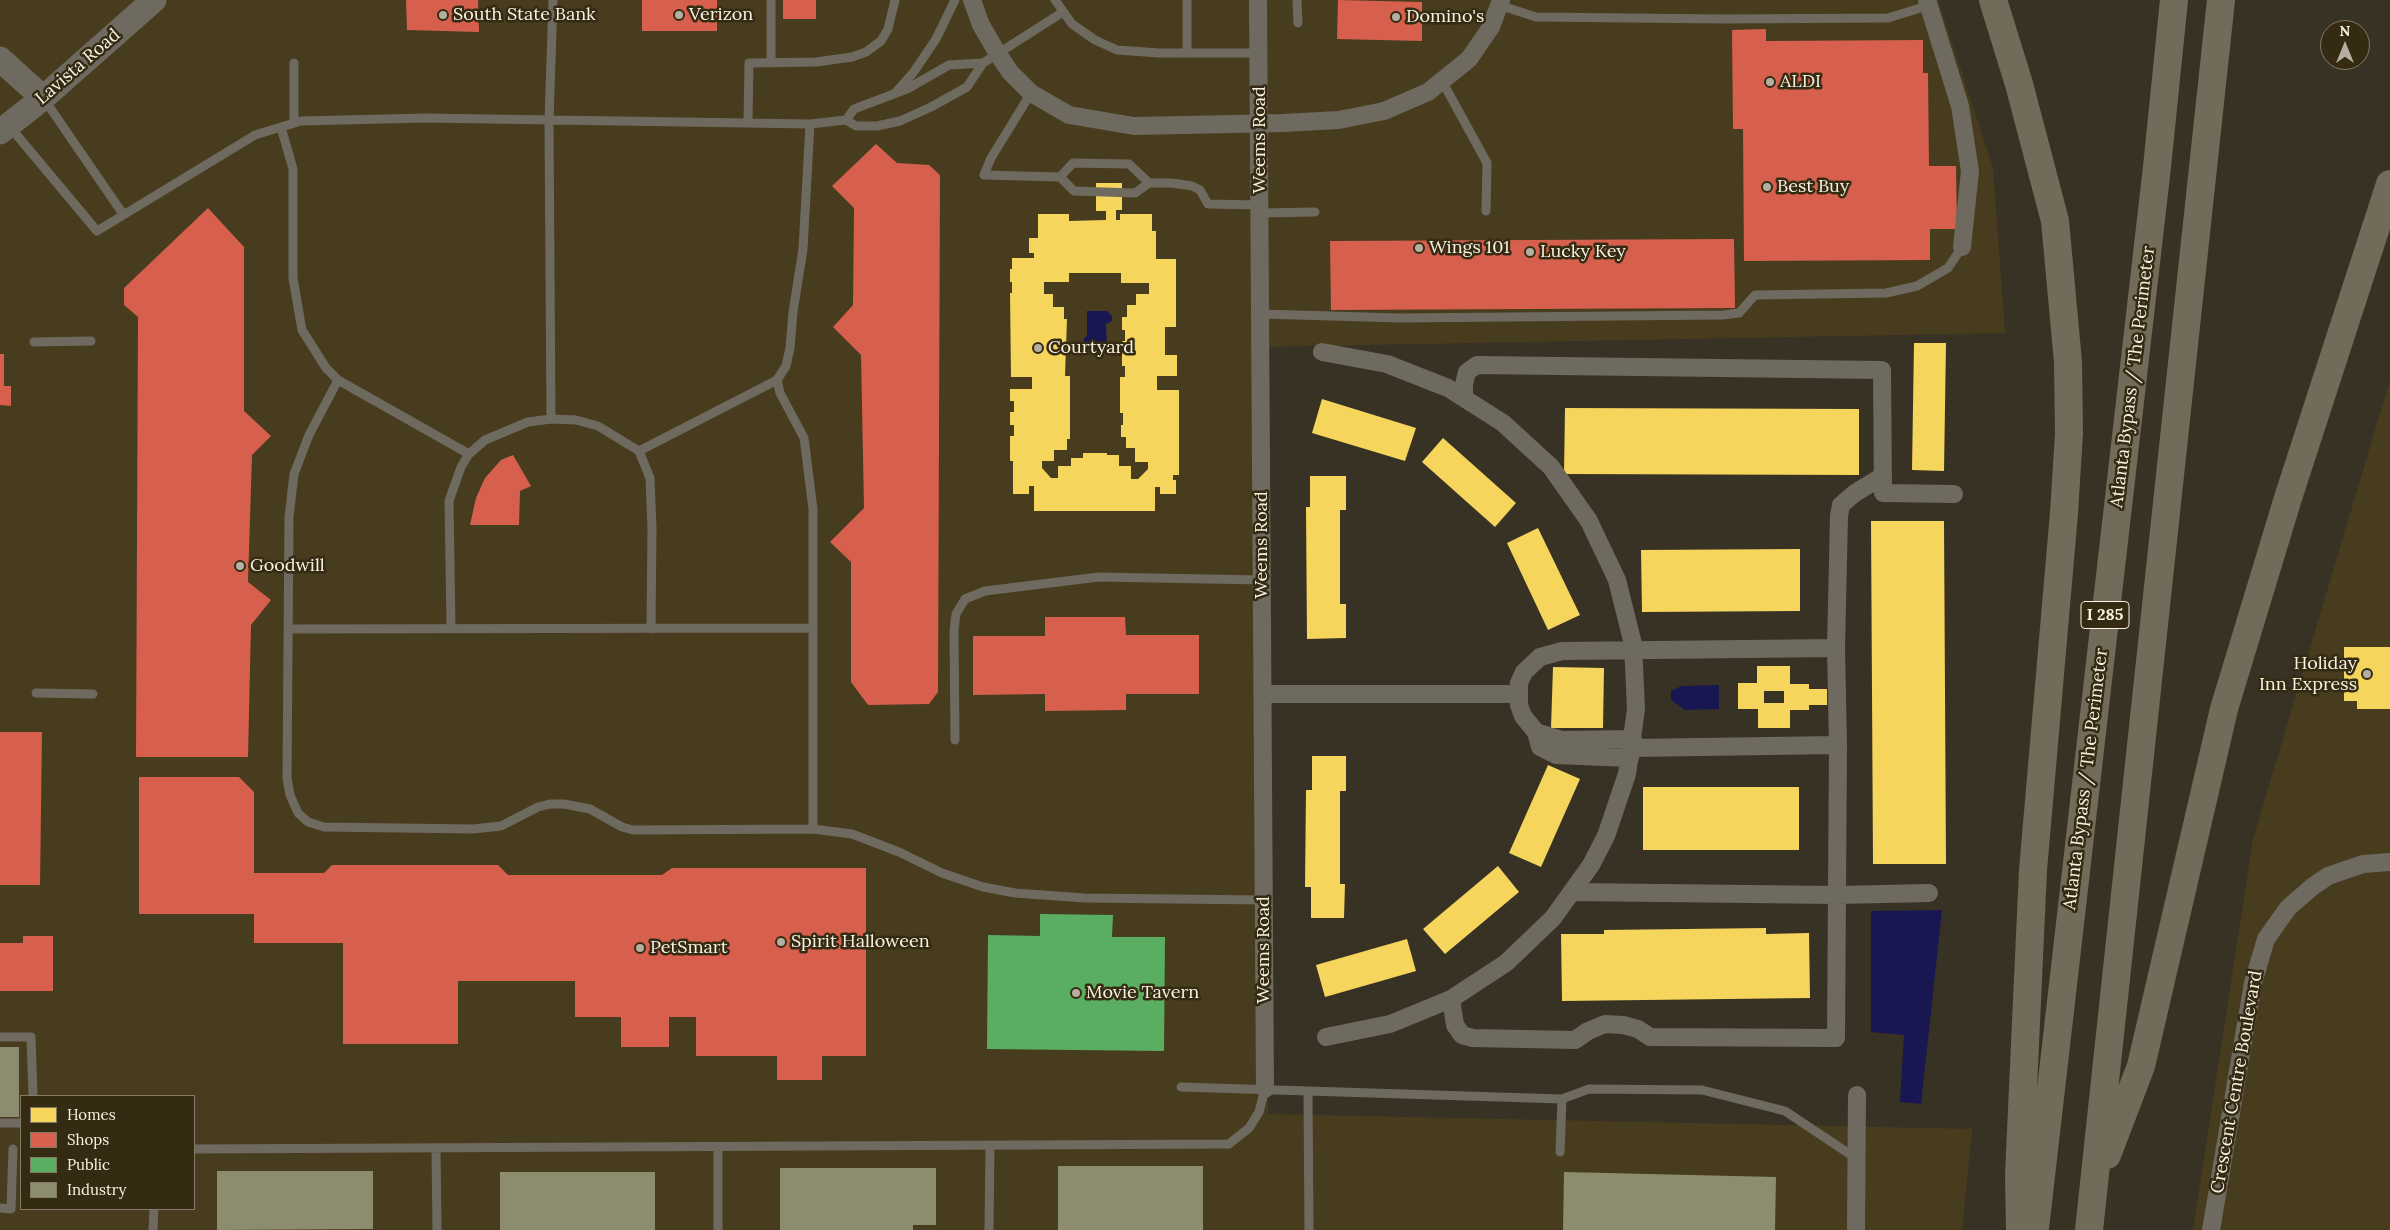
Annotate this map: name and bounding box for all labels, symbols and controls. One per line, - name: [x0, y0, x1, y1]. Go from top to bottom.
- place label: South State Bank: [453, 4, 596, 26]
- place label: Verizon: [689, 4, 753, 26]
- place label: Domino's: [1406, 6, 1484, 28]
- marker: South State Bank: [437, 9, 449, 21]
- marker: Verizon: [673, 9, 685, 21]
- marker: Domino's: [1390, 11, 1402, 23]
- north arrow: [2320, 20, 2370, 70]
- text: N: [2340, 22, 2350, 40]
- street label: Lavista Road: [31, 24, 125, 110]
- place label: ALDI: [1780, 71, 1821, 93]
- marker: ALDI: [1764, 76, 1776, 88]
- street label: Weems Road: [1249, 86, 1271, 194]
- place label: Best Buy: [1777, 176, 1849, 198]
- marker: Best Buy: [1761, 181, 1773, 193]
- place label: Wings 101: [1429, 237, 1510, 259]
- place label: Lucky Key: [1540, 241, 1626, 263]
- marker: Wings 101: [1413, 242, 1425, 254]
- street label: Atlanta Bypass / The Perimeter: [2106, 245, 2160, 509]
- marker: Lucky Key: [1524, 246, 1536, 258]
- place label: Courtyard: [1048, 337, 1134, 359]
- marker: Courtyard: [1032, 342, 1044, 354]
- street label: Weems Road: [1251, 491, 1273, 599]
- place label: Goodwill: [250, 555, 325, 577]
- marker: Goodwill: [234, 560, 246, 572]
- road number: I 285: [2081, 602, 2129, 628]
- street label: Atlanta Bypass / The Perimeter: [2059, 647, 2113, 911]
- place label: Holiday Inn Express: [2259, 653, 2357, 696]
- marker: Holiday Inn Express: [2361, 668, 2373, 680]
- street label: Weems Road: [1253, 896, 1275, 1004]
- place label: Spirit Halloween: [791, 931, 930, 953]
- marker: Spirit Halloween: [775, 936, 787, 948]
- place label: PetSmart: [650, 937, 728, 959]
- marker: PetSmart: [634, 942, 646, 954]
- street label: Crescent Centre Boulevard: [2207, 969, 2267, 1195]
- place label: Movie Tavern: [1086, 982, 1199, 1004]
- marker: Movie Tavern: [1070, 987, 1082, 999]
- legend: [20, 1095, 195, 1210]
- text: Homes: [67, 1105, 116, 1124]
- text: Shops: [67, 1130, 109, 1149]
- text: Public: [67, 1155, 110, 1174]
- text: Industry: [67, 1180, 126, 1199]

